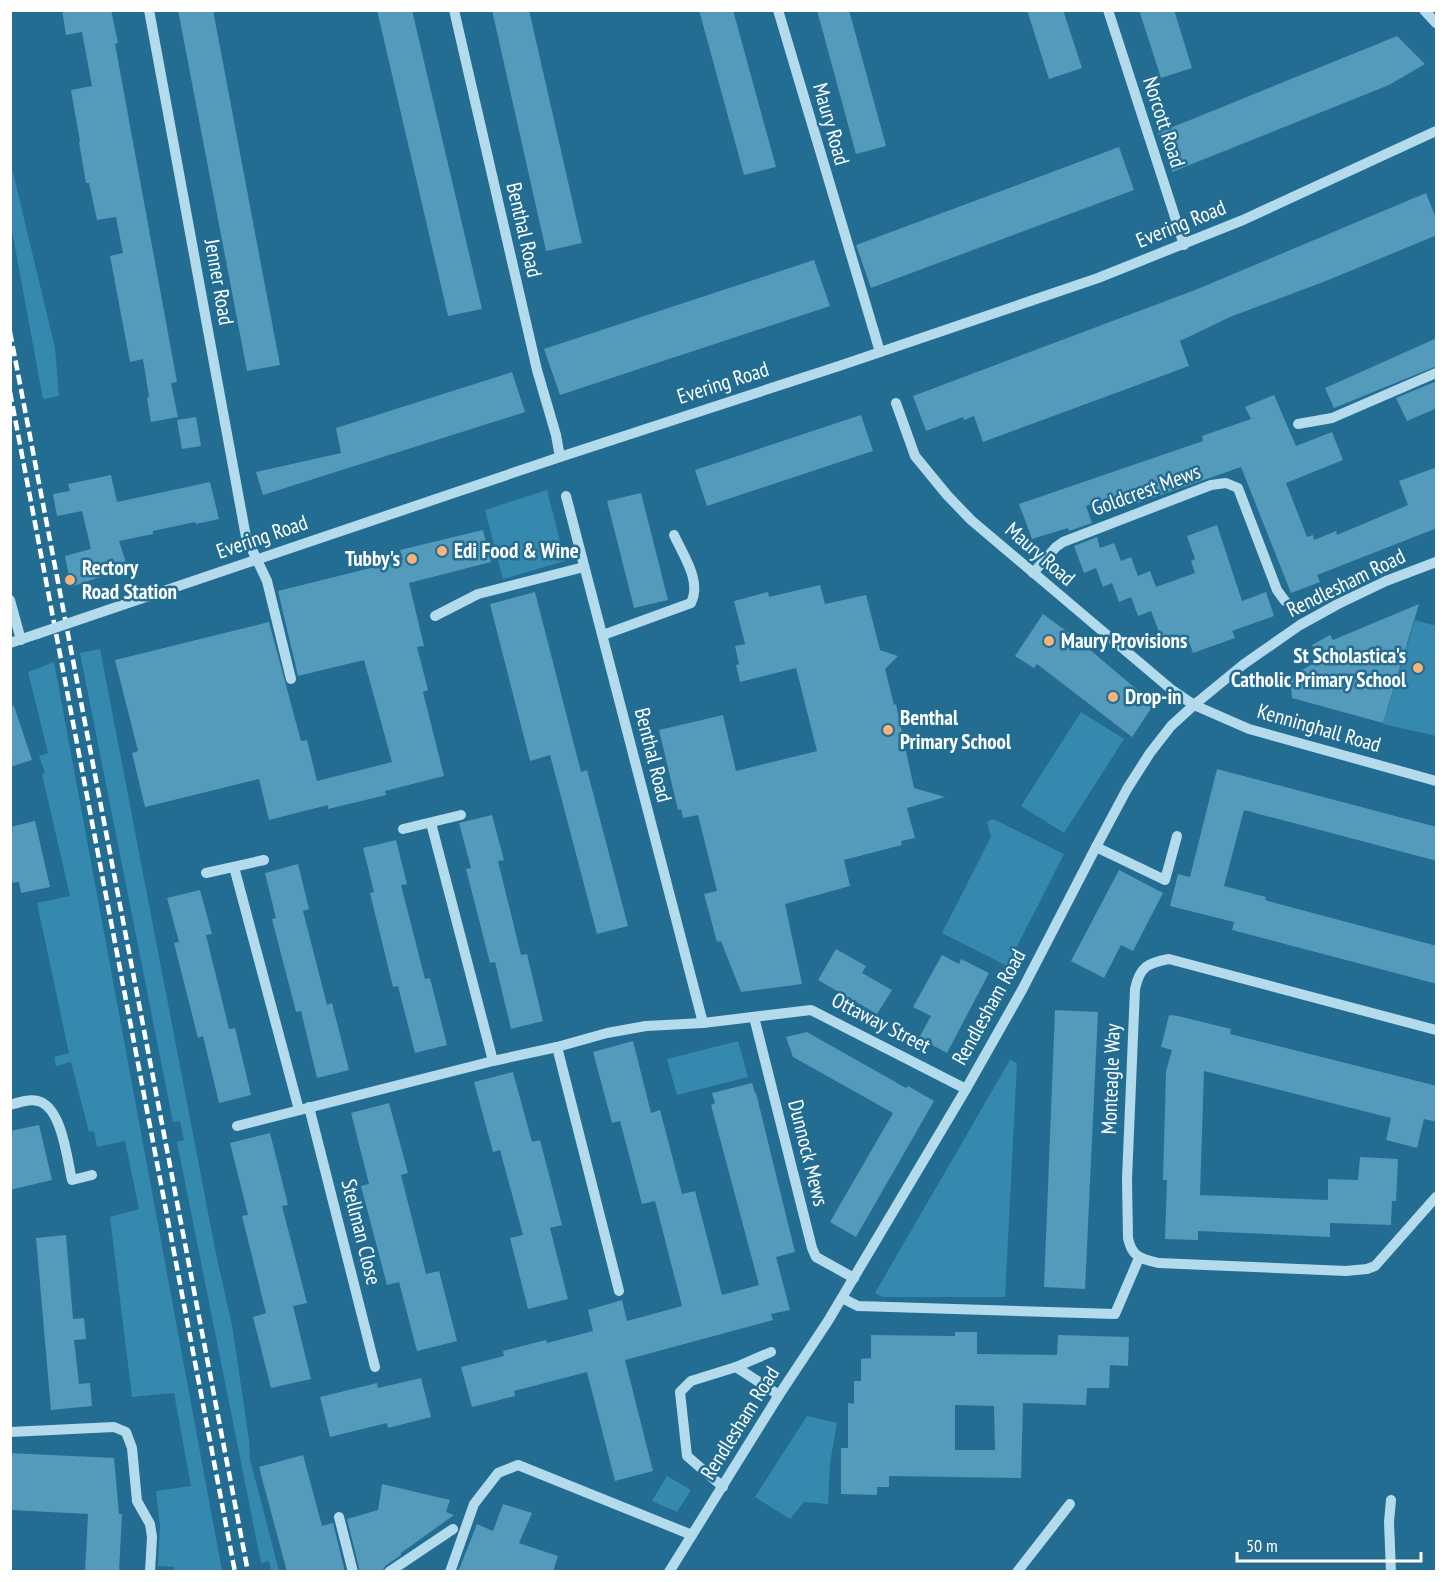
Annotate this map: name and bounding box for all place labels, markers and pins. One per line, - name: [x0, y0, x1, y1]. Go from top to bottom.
- place label: Edi Food & Wine: [454, 537, 579, 564]
- marker: Edi Food & Wine: [435, 544, 449, 558]
- place label: Tubby's: [345, 545, 400, 572]
- marker: Tubby's: [405, 552, 419, 566]
- place label: Rectory Road Station: [82, 554, 177, 605]
- marker: Rectory Road Station: [63, 573, 77, 587]
- place label: Maury Provisions: [1061, 627, 1187, 654]
- marker: Maury Provisions: [1042, 634, 1056, 648]
- place label: St Scholastica's Catholic Primary School: [1231, 642, 1407, 693]
- marker: St Scholastica's Catholic Primary School: [1411, 661, 1425, 675]
- place label: Drop-in: [1125, 683, 1182, 710]
- marker: Drop-in: [1106, 690, 1120, 704]
- place label: Benthal Primary School: [900, 704, 1012, 755]
- marker: Benthal Primary School: [881, 723, 895, 737]

